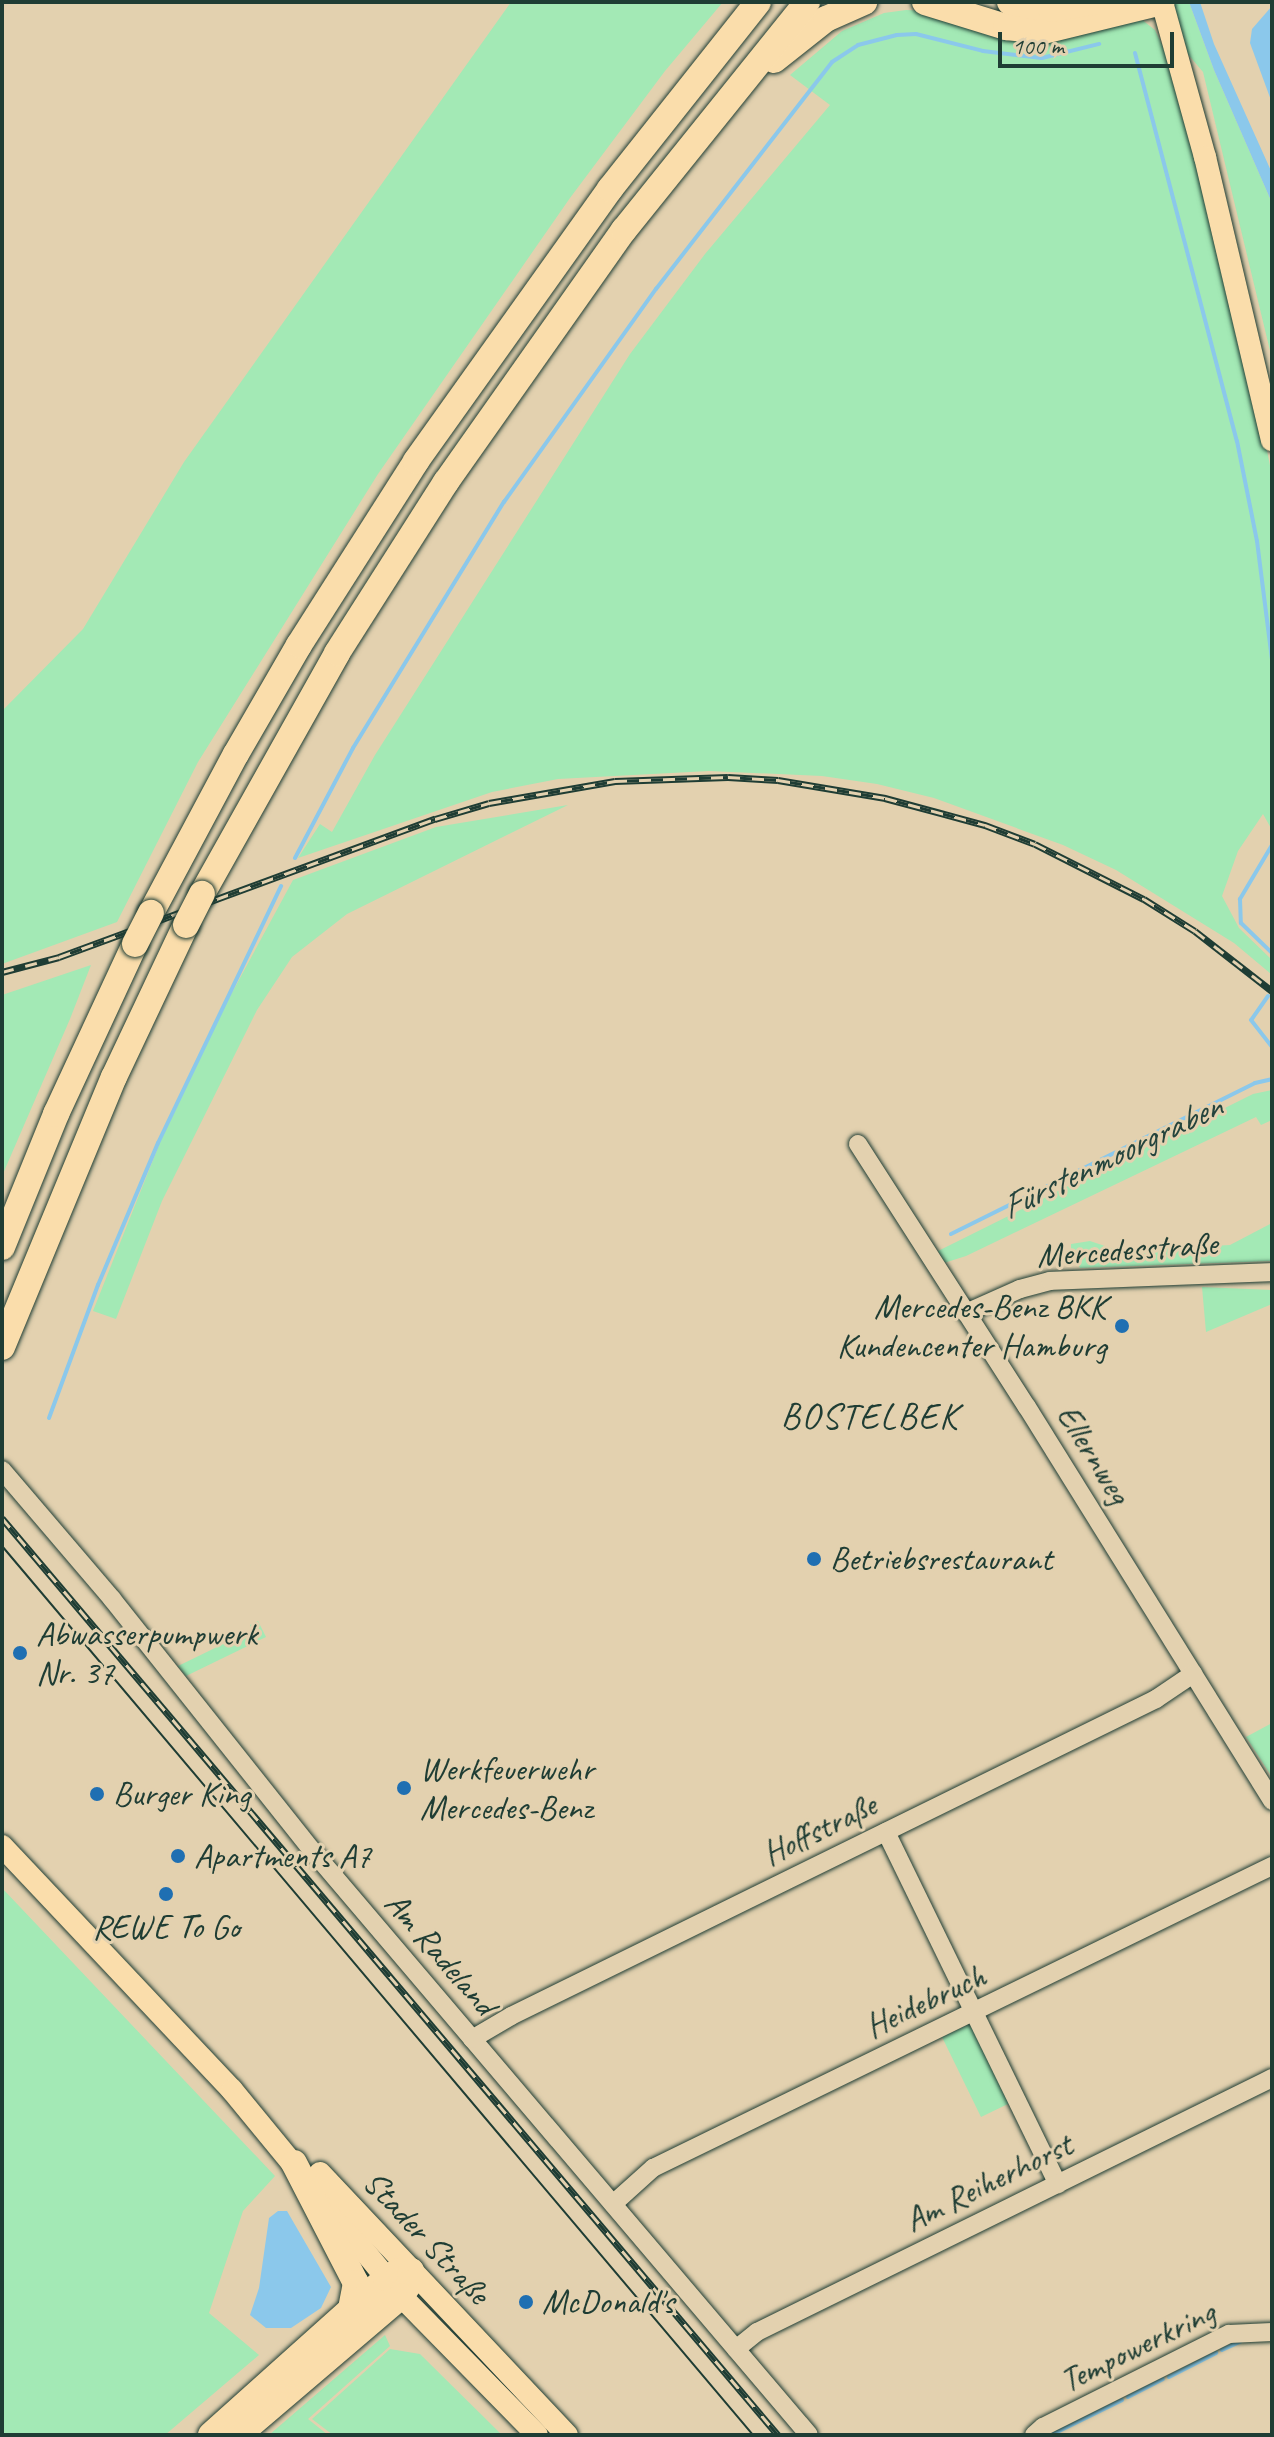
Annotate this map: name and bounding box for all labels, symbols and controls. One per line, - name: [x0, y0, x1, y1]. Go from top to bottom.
- scale bar: [1002, 16, 1178, 66]
- text: 100 m: [1012, 31, 1064, 61]
- water label: Fürstenmoorgraben: [994, 1085, 1228, 1229]
- street label: Mercedesstraße: [1035, 1222, 1219, 1276]
- place label: Mercedes-Benz BKK Kundencenter Hamburg: [838, 1286, 1106, 1366]
- marker: Mercedes-Benz BKK Kundencenter Hamburg: [1113, 1317, 1131, 1335]
- district label: BOSTELBEK: [781, 1395, 959, 1439]
- street label: Ellernweg: [1048, 1397, 1140, 1511]
- place label: Betriebsrestaurant: [830, 1539, 1052, 1579]
- marker: Betriebsrestaurant: [805, 1550, 823, 1568]
- place label: Abwasserpumpwerk Nr. 37: [36, 1613, 257, 1692]
- marker: Abwasserpumpwerk Nr. 37: [11, 1644, 29, 1662]
- place label: Werkfeuerwehr Mercedes-Benz: [420, 1748, 594, 1828]
- place label: Burger King: [113, 1774, 250, 1814]
- marker: Werkfeuerwehr Mercedes-Benz: [395, 1779, 413, 1797]
- street label: Hoffstraße: [755, 1784, 883, 1874]
- marker: Burger King: [88, 1785, 106, 1803]
- place label: Apartments A7: [194, 1836, 371, 1876]
- marker: Apartments A7: [169, 1847, 187, 1865]
- street label: Am Radeland: [376, 1883, 506, 2023]
- marker: REWE To Go: [157, 1885, 175, 1903]
- place label: REWE To Go: [93, 1907, 239, 1947]
- street label: Heidebruch: [858, 1955, 992, 2047]
- street label: Am Reiherhorst: [898, 2124, 1078, 2240]
- street label: Stader Straße: [355, 2162, 499, 2312]
- place label: McDonald's: [542, 2282, 674, 2322]
- street label: Tempowerkring: [1053, 2291, 1221, 2401]
- marker: McDonald's: [517, 2293, 535, 2311]

